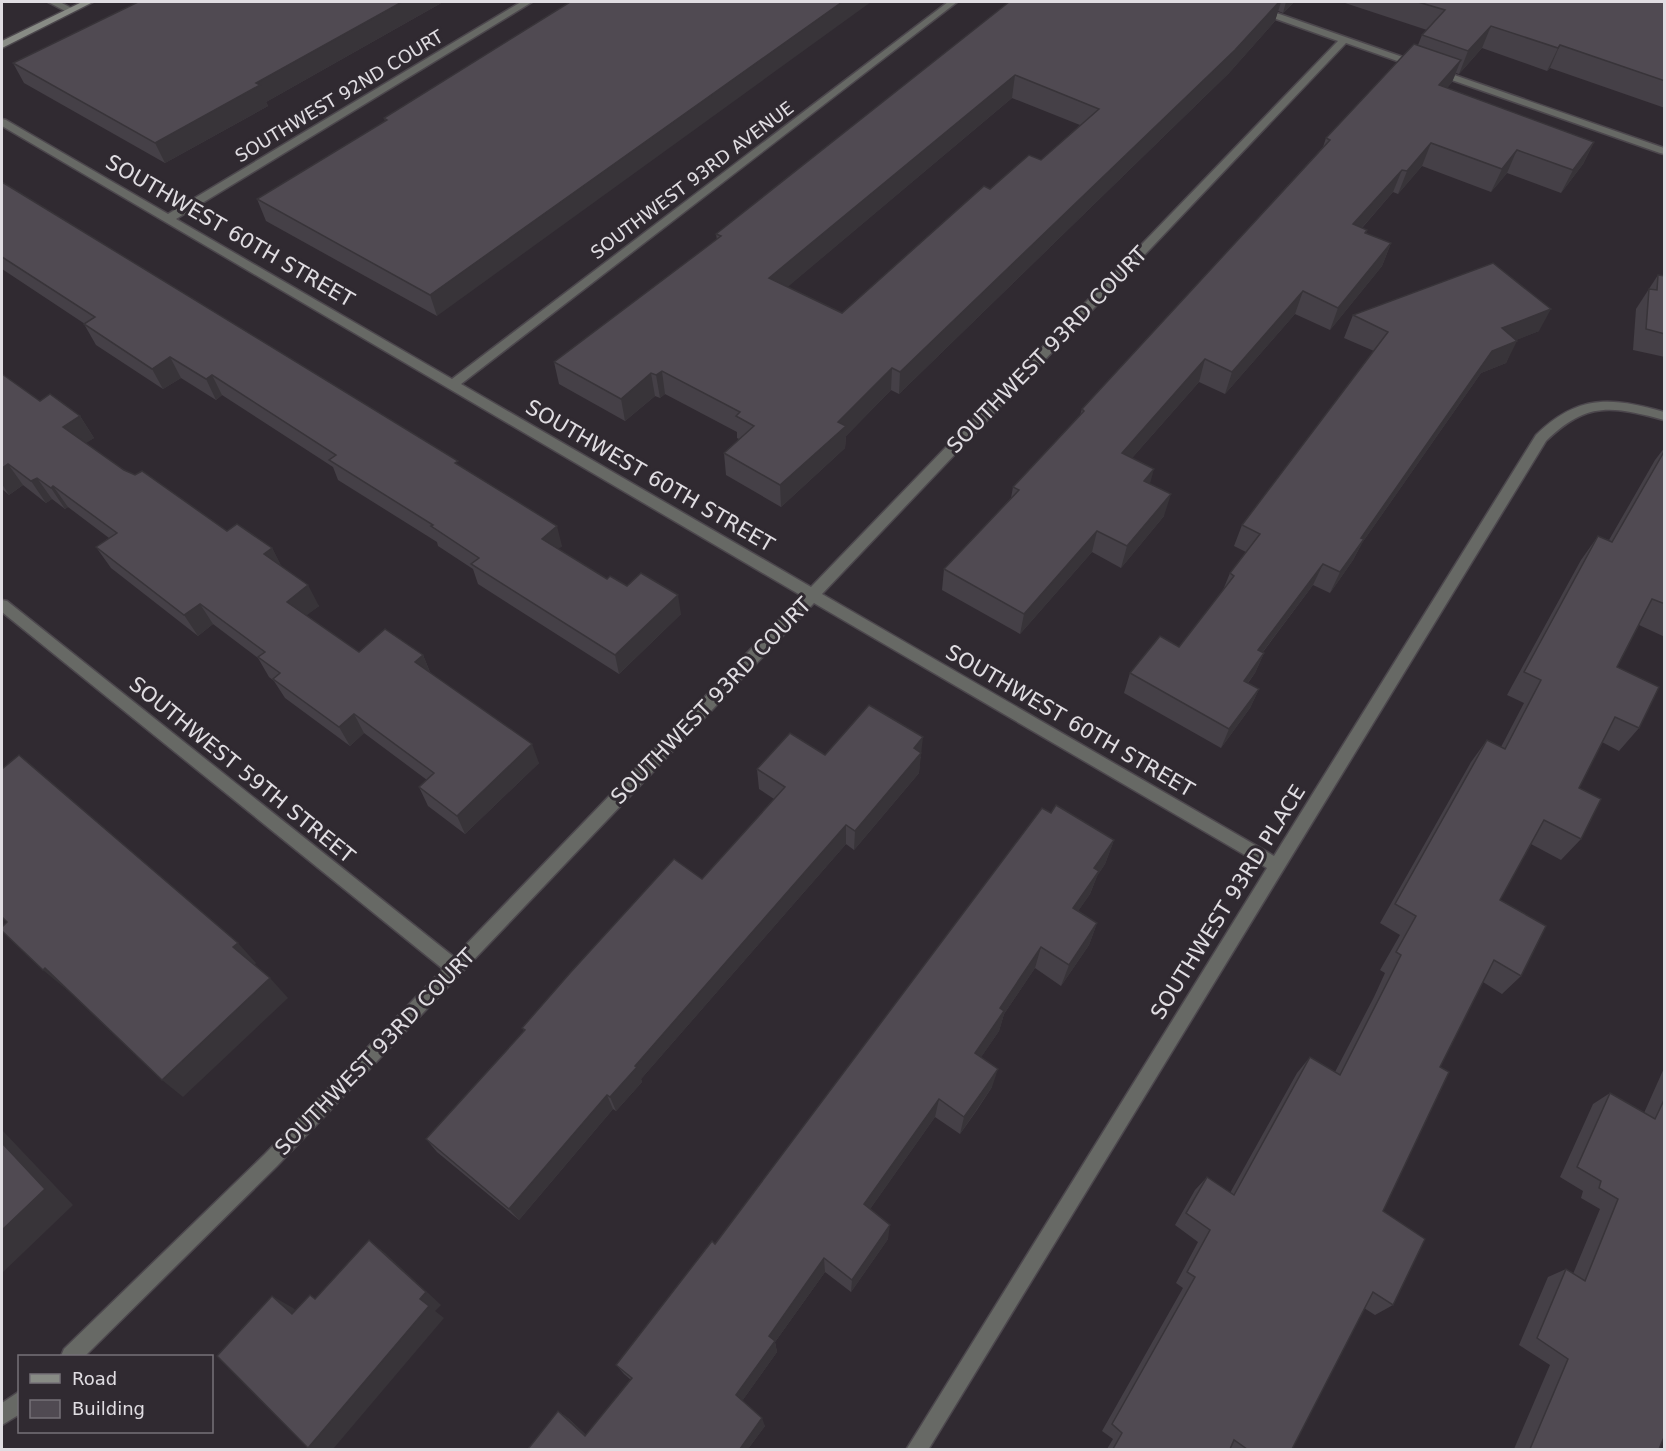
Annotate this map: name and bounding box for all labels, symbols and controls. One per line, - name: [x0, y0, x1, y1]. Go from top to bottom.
- street label: SOUTHWEST 92ND COURT: [231, 25, 448, 166]
- street label: SOUTHWEST 93RD AVENUE: [586, 97, 798, 263]
- street label: SOUTHWEST 60TH STREET: [102, 150, 359, 312]
- street label: SOUTHWEST 93RD COURT: [942, 242, 1152, 458]
- street label: SOUTHWEST 60TH STREET: [522, 395, 779, 557]
- street label: SOUTHWEST 93RD COURT: [606, 593, 816, 809]
- street label: SOUTHWEST 60TH STREET: [942, 640, 1199, 802]
- street label: SOUTHWEST 59TH STREET: [125, 672, 360, 868]
- street label: SOUTHWEST 93RD PLACE: [1146, 780, 1310, 1024]
- street label: SOUTHWEST 93RD COURT: [270, 944, 480, 1160]
- legend: [18, 1355, 213, 1433]
- text: Road: [72, 1368, 117, 1389]
- text: Building: [72, 1398, 145, 1419]

